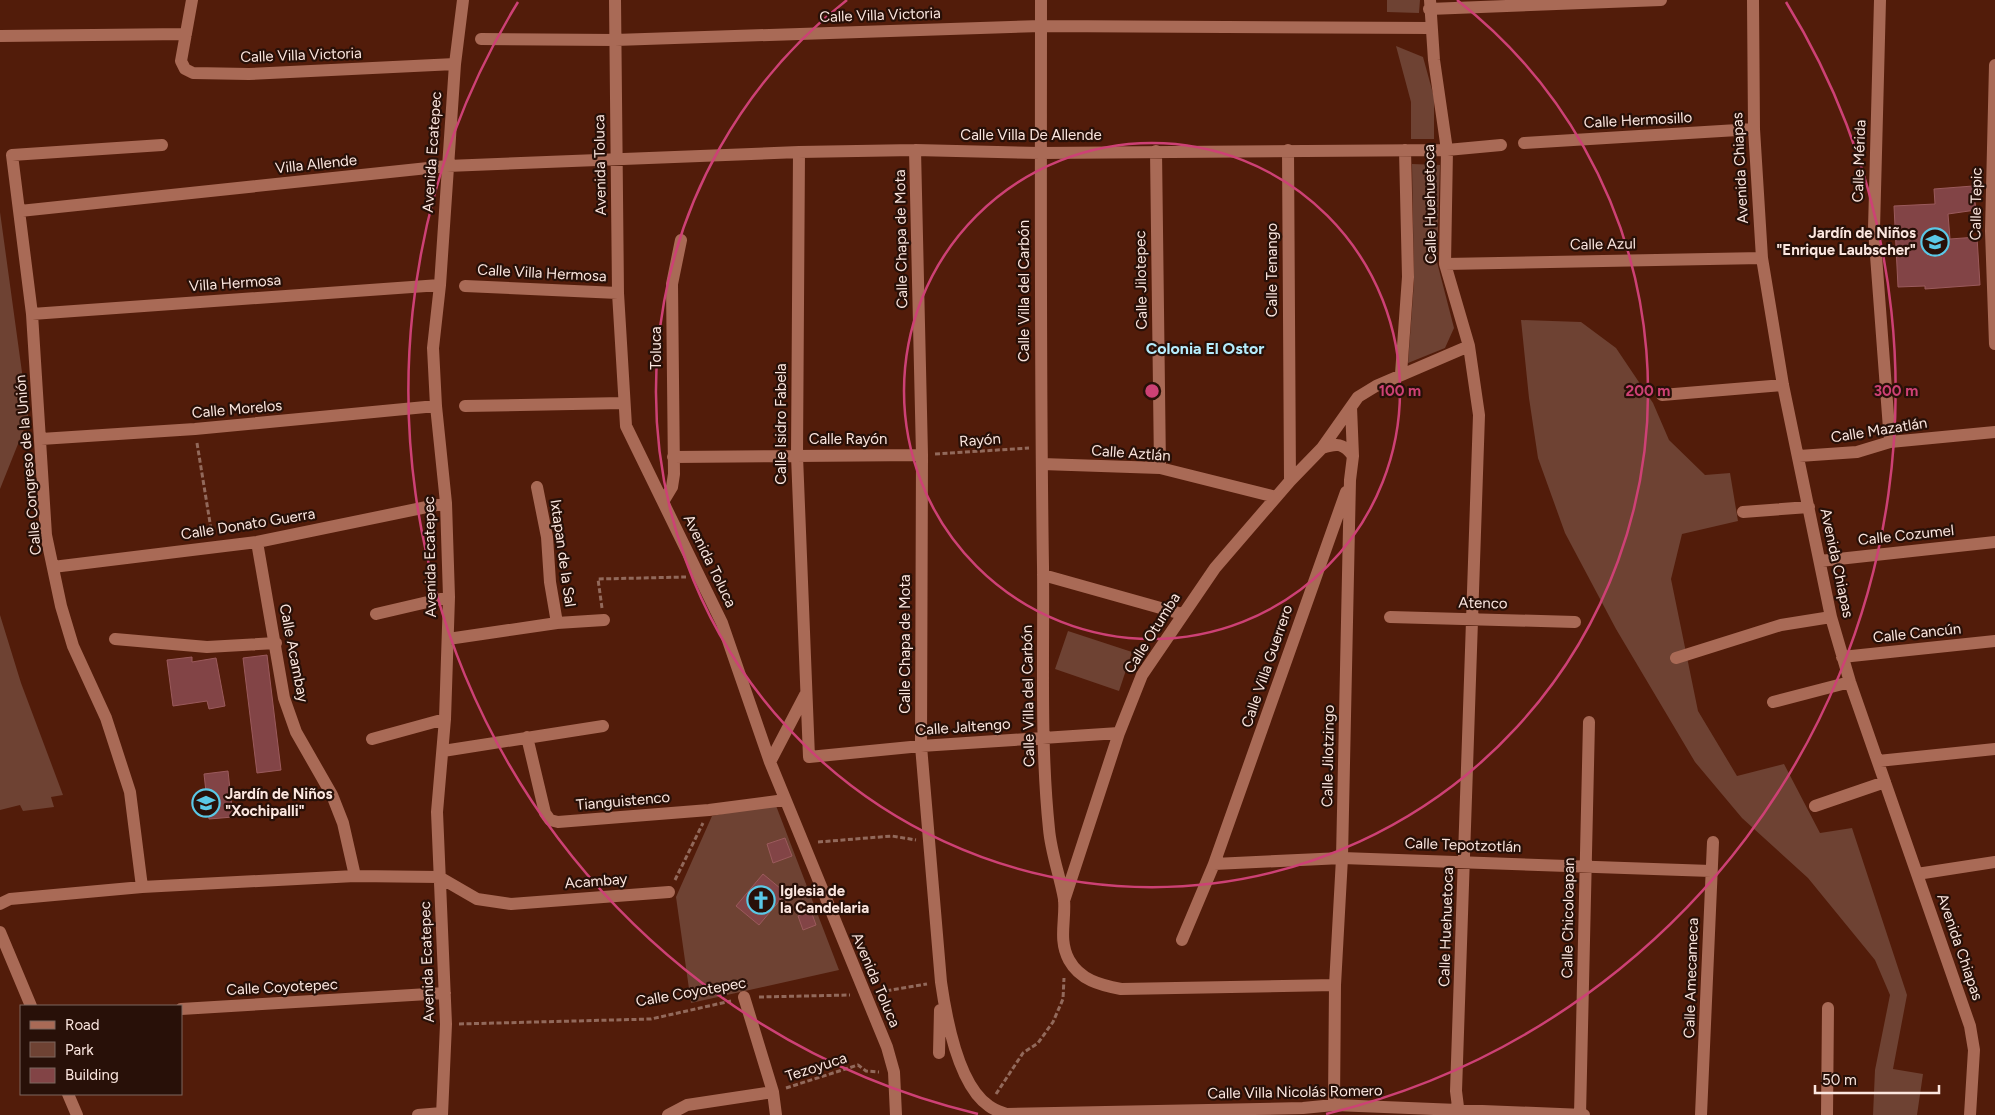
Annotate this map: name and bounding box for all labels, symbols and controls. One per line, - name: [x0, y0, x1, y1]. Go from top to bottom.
- street label: Calle Villa Victoria: [819, 4, 941, 26]
- street label: Calle Villa Victoria: [240, 44, 362, 66]
- street label: Avenida Ecatepec: [419, 91, 445, 213]
- street label: Calle Hermosillo: [1583, 108, 1693, 132]
- street label: Avenida Chiapas: [1728, 112, 1752, 224]
- street label: Avenida Toluca: [590, 114, 610, 216]
- street label: Calle Mérida: [1849, 119, 1869, 203]
- street label: Calle Villa De Allende: [960, 126, 1102, 144]
- street label: Calle Huehuetoca: [1420, 144, 1440, 264]
- street label: Villa Allende: [274, 151, 358, 177]
- street label: Calle Tepic: [1966, 167, 1986, 241]
- street label: Calle Chapa de Mota: [891, 169, 911, 309]
- street label: Calle Villa del Carbón: [1015, 220, 1033, 362]
- street label: Calle Tenango: [1263, 223, 1281, 317]
- place label: Jardín de Niños "Enrique Laubscher": [1776, 224, 1916, 259]
- school or university icon: Jardín de Niños "Enrique Laubscher": [1920, 227, 1950, 257]
- street label: Calle Jilotepec: [1131, 230, 1151, 330]
- street label: Calle Azul: [1570, 234, 1636, 254]
- street label: Calle Villa Hermosa: [477, 261, 607, 285]
- street label: Villa Hermosa: [188, 271, 282, 295]
- street label: Toluca: [647, 326, 665, 370]
- district label: Colonia El Ostor: [1146, 339, 1264, 358]
- street label: Calle Isidro Fabela: [772, 363, 790, 485]
- street label: Calle Congreso de la Unión: [11, 374, 45, 556]
- centre of rings: [1143, 382, 1161, 400]
- text: 100 m: [1379, 382, 1421, 400]
- text: 200 m: [1626, 382, 1670, 400]
- text: 300 m: [1874, 382, 1918, 400]
- street label: Calle Morelos: [191, 396, 283, 422]
- street label: Calle Mazatlán: [1830, 414, 1928, 446]
- street label: Calle Rayón: [809, 430, 887, 448]
- street label: Rayón: [959, 430, 1001, 450]
- street label: Calle Aztlán: [1091, 441, 1171, 465]
- street label: Avenida Ecatepec: [420, 496, 440, 618]
- street label: Ixtapan de la Sal: [547, 498, 579, 608]
- street label: Calle Donato Guerra: [180, 504, 316, 544]
- street label: Avenida Chiapas: [1817, 507, 1857, 619]
- street label: Avenida Toluca: [680, 512, 740, 610]
- street label: Calle Cozumel: [1857, 521, 1955, 549]
- street label: Calle Chapa de Mota: [896, 574, 914, 714]
- street label: Calle Otumba: [1120, 589, 1184, 677]
- street label: Atenco: [1458, 594, 1508, 612]
- street label: Calle Acambay: [276, 602, 312, 704]
- street label: Calle Villa Guerrero: [1238, 602, 1297, 730]
- street label: Calle Cancún: [1872, 619, 1962, 647]
- street label: Calle Villa del Carbón: [1018, 625, 1038, 767]
- street label: Calle Jilotzingo: [1318, 704, 1338, 807]
- street label: Calle Jaltengo: [915, 715, 1011, 739]
- place label: Jardín de Niños "Xochipalli": [225, 785, 332, 820]
- school or university icon: Jardín de Niños "Xochipalli": [191, 788, 221, 818]
- street label: Tianguistenco: [575, 788, 671, 814]
- street label: Calle Tepotzotlán: [1404, 834, 1522, 856]
- street label: Calle Chicoloapan: [1558, 857, 1578, 979]
- street label: Calle Huehuetoca: [1435, 867, 1457, 987]
- street label: Acambay: [564, 870, 628, 892]
- place label: Iglesia de la Candelaria: [780, 882, 869, 917]
- church icon: Iglesia de la Candelaria: [746, 885, 776, 915]
- street label: Avenida Chiapas: [1933, 891, 1987, 1003]
- street label: Avenida Ecatepec: [416, 901, 438, 1023]
- street label: Calle Amecameca: [1680, 917, 1702, 1039]
- street label: Avenida Toluca: [848, 930, 904, 1030]
- street label: Calle Coyotepec: [634, 973, 748, 1011]
- street label: Calle Coyotepec: [226, 975, 338, 999]
- legend: [20, 1005, 182, 1095]
- text: Road: [65, 1016, 100, 1034]
- text: Park: [65, 1041, 94, 1059]
- street label: Tezoyuca: [783, 1049, 849, 1085]
- scale bar: [1815, 1062, 1939, 1094]
- text: Building: [65, 1066, 119, 1084]
- text: 50 m: [1822, 1071, 1857, 1089]
- street label: Calle Villa Nicolás Romero: [1207, 1081, 1383, 1103]

